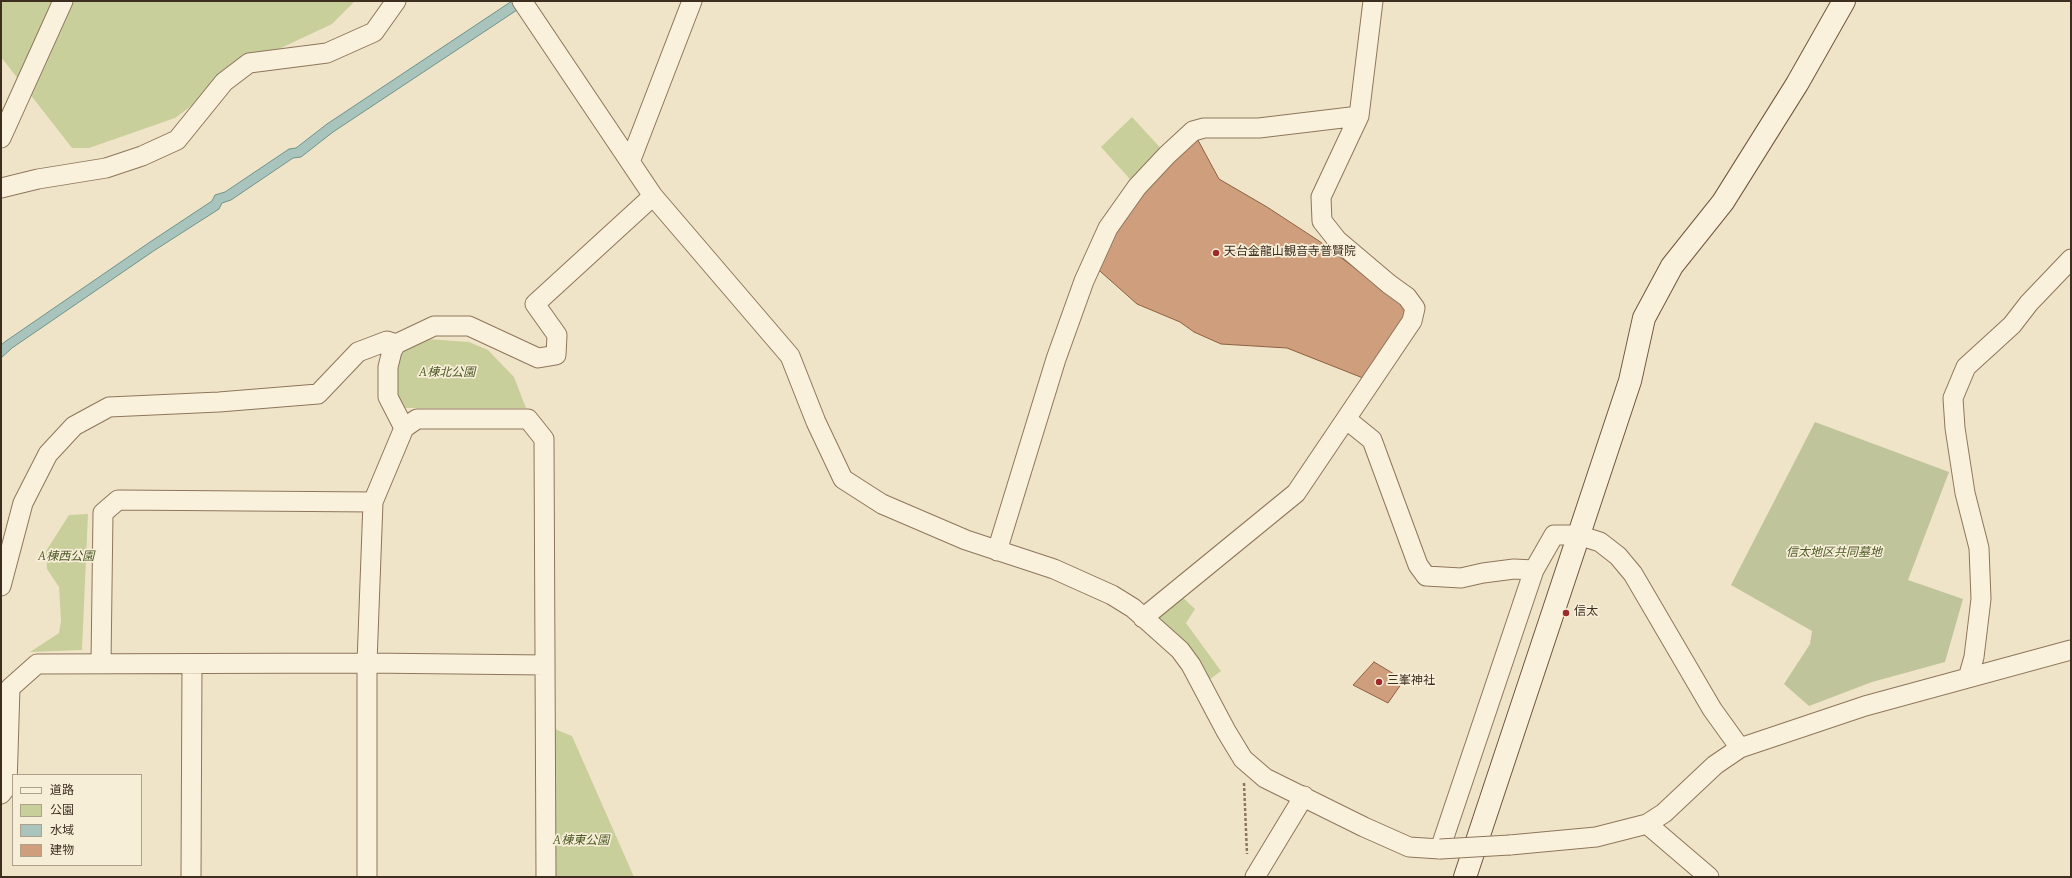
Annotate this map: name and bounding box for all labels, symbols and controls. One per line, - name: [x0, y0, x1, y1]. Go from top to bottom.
- place label: 天台金龍山観音寺普賢院: [1224, 246, 1356, 260]
- marker: 天台金龍山観音寺普賢院: [1211, 248, 1221, 258]
- park label: A棟北公園: [419, 367, 475, 381]
- park label: 信太地区共同墓地: [1786, 547, 1882, 561]
- park label: A棟西公園: [38, 551, 94, 565]
- place label: 信太: [1574, 606, 1598, 620]
- marker: 信太: [1561, 608, 1571, 618]
- place label: 三峯神社: [1387, 675, 1435, 689]
- marker: 三峯神社: [1374, 677, 1384, 687]
- legend: [12, 774, 142, 866]
- text: 道路: [50, 781, 74, 800]
- text: 公園: [50, 801, 74, 820]
- text: 水域: [50, 821, 74, 840]
- park label: A棟東公園: [553, 835, 609, 849]
- text: 建物: [50, 841, 74, 860]

